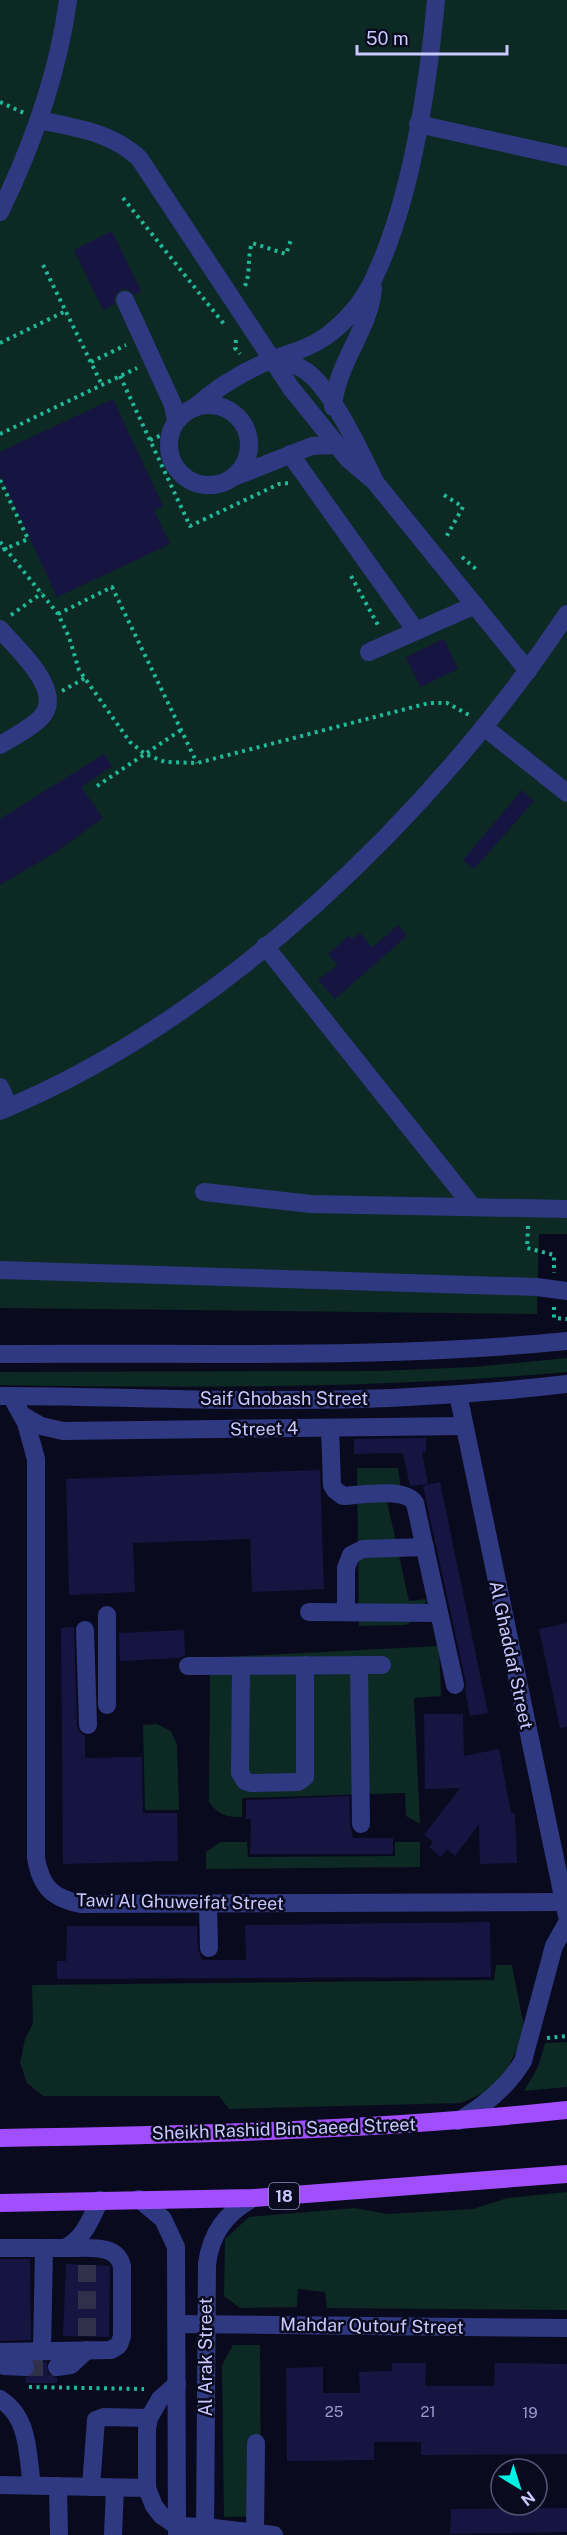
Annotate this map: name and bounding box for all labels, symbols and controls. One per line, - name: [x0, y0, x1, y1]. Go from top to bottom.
- scale bar: [357, 18, 507, 56]
- text: 50 m: [366, 28, 409, 49]
- street label: Saif Ghobash Street: [200, 1388, 368, 1409]
- street label: Street 4: [230, 1417, 298, 1440]
- street label: Al Ghaddaf Street: [485, 1579, 537, 1731]
- street label: Tawi Al Ghuweifat Street: [76, 1889, 284, 1914]
- street label: Sheikh Rashid Bin Saeed Street: [151, 2113, 416, 2144]
- road number: 18: [269, 2183, 299, 2209]
- street label: Al Arak Street: [195, 2297, 216, 2417]
- street label: Mahdar Qutouf Street: [280, 2313, 464, 2338]
- house number: 25: [325, 2403, 343, 2420]
- house number: 21: [420, 2403, 436, 2420]
- house number: 19: [522, 2404, 538, 2421]
- north arrow: [489, 2457, 549, 2517]
- text: N: [517, 2487, 539, 2510]

